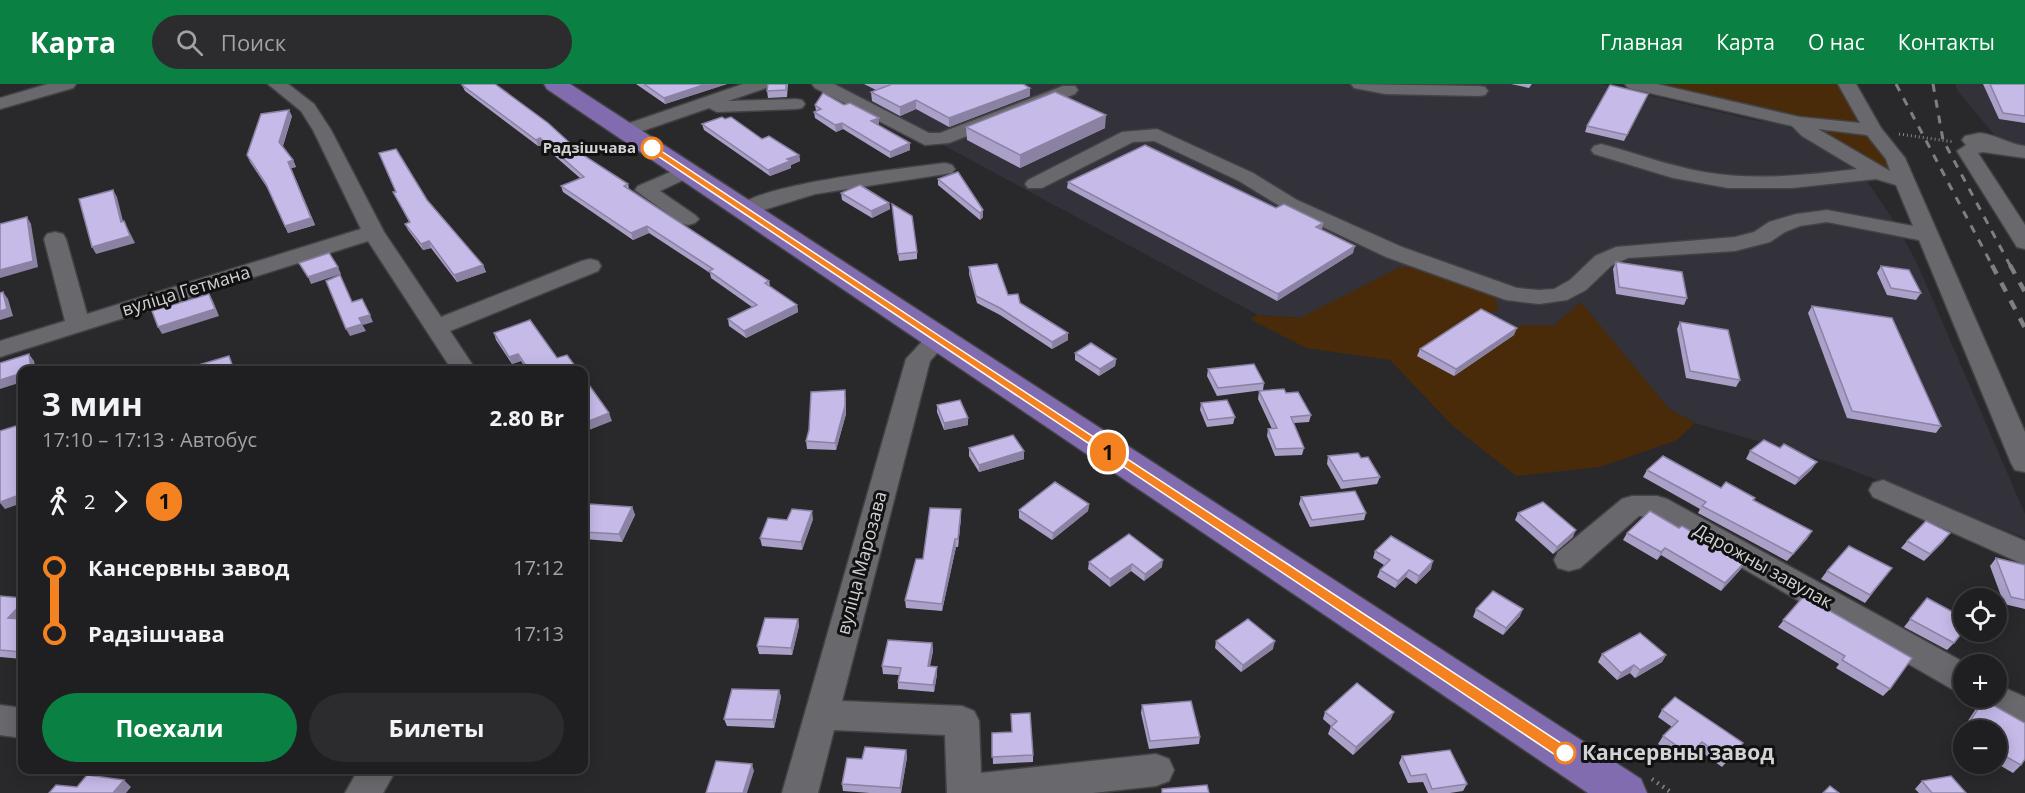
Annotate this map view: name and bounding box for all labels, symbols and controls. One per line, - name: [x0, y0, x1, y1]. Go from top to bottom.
- search box: [152, 15, 572, 69]
- text: Карта: [30, 23, 116, 61]
- icon: search: [173, 26, 206, 59]
- text: Поиск: [221, 27, 286, 57]
- text: Главная: [1600, 28, 1683, 56]
- text: Карта: [1716, 28, 1775, 56]
- text: О нас: [1808, 28, 1865, 56]
- text: Контакты: [1898, 28, 1995, 56]
- place label: Радзішчава: [543, 137, 636, 157]
- marker: Радзішчава: [641, 137, 663, 159]
- street label: вуліца Гетмана: [119, 259, 253, 321]
- text: 3 мин: [42, 381, 143, 426]
- text: 2.80 Br: [490, 402, 564, 432]
- text: 17:10 – 17:13 · Автобус: [42, 426, 257, 453]
- line badge: 1: [1088, 432, 1128, 472]
- text: 1: [1102, 438, 1114, 466]
- icon: walk: [42, 485, 75, 518]
- icon: forward: [104, 485, 137, 518]
- text: 1: [158, 487, 170, 515]
- text: 2: [84, 488, 95, 515]
- street label: вуліца Марозава: [830, 489, 892, 637]
- street label: Дарожны завулак: [1690, 517, 1838, 614]
- text: Кансервны завод: [88, 552, 289, 582]
- text: 17:12: [513, 554, 564, 581]
- map controls: [1953, 588, 2007, 774]
- button: locate: [1953, 588, 2007, 642]
- text: Радзішчава: [88, 618, 225, 648]
- text: 17:13: [513, 620, 564, 647]
- button: +: [1953, 654, 2007, 708]
- button: Поехали: [42, 693, 297, 762]
- button: Билеты: [309, 693, 564, 762]
- button: −: [1953, 720, 2007, 774]
- place label: Кансервны завод: [1582, 738, 1774, 766]
- marker: Кансервны завод: [1554, 742, 1576, 764]

